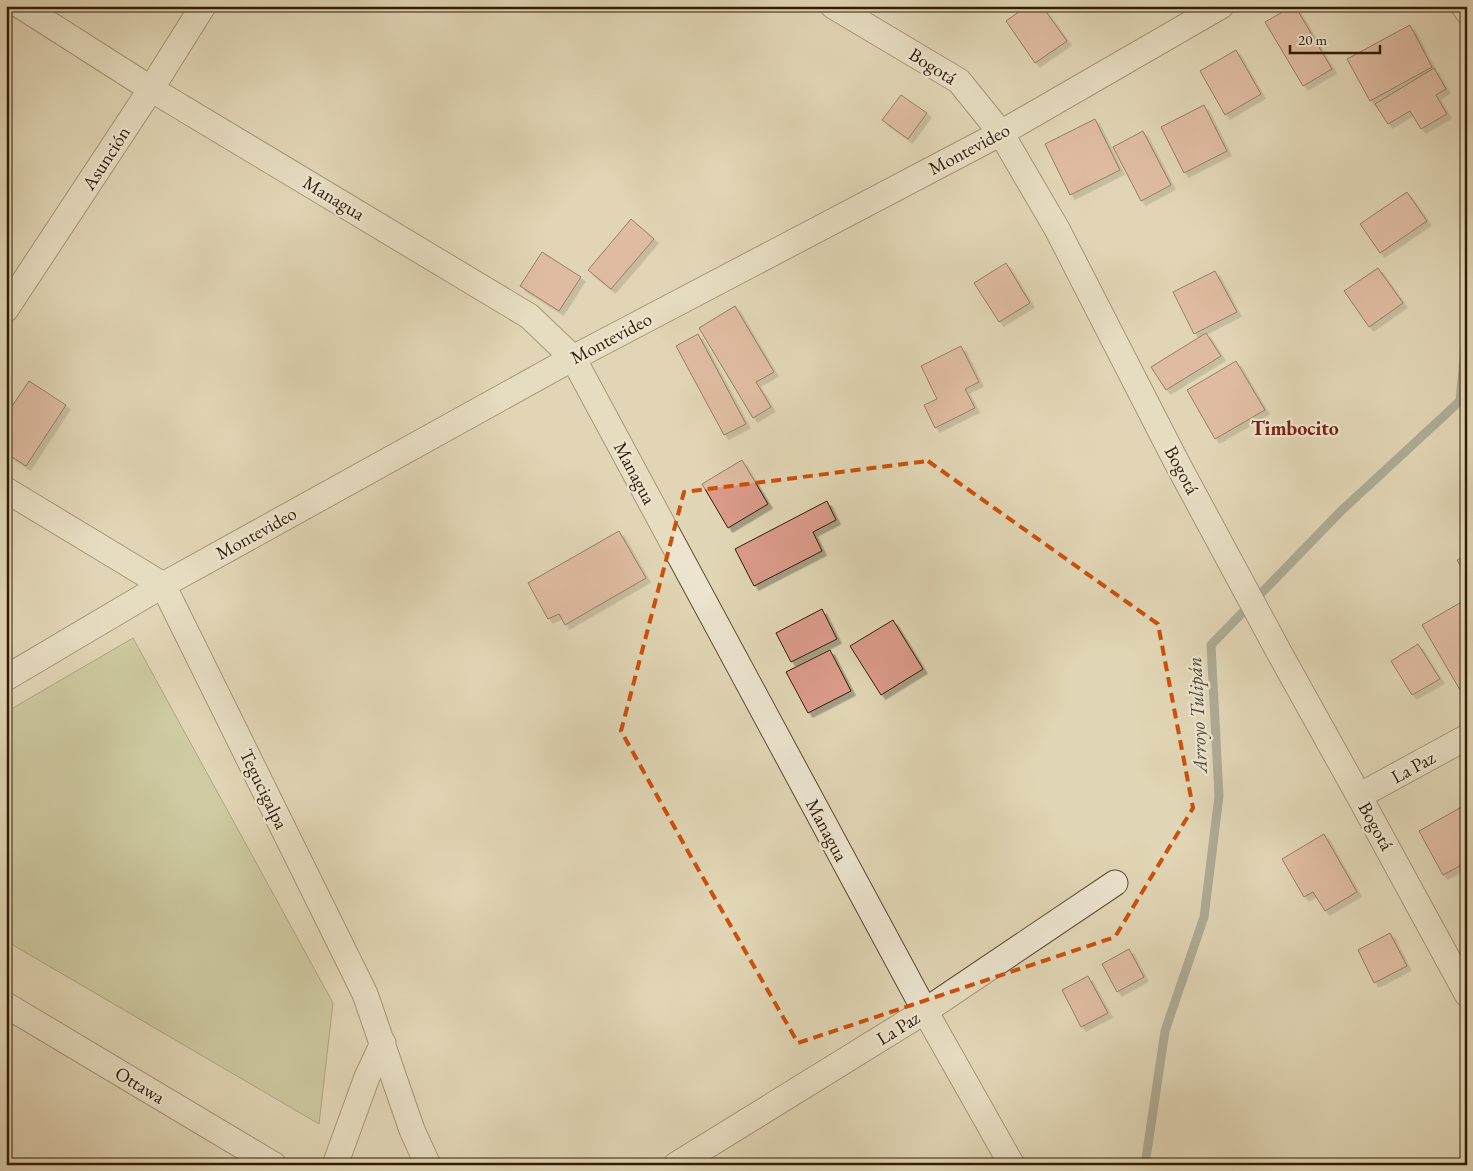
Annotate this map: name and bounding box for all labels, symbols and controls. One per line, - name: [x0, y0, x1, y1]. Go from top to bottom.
- scale bar: [1290, 22, 1380, 54]
- text: 20 m: [1298, 30, 1327, 49]
- street label: Bogotá: [904, 42, 962, 91]
- street label: Montevideo: [924, 117, 1014, 181]
- street label: Asunción: [76, 121, 136, 195]
- street label: Managua: [299, 170, 370, 226]
- street label: Montevideo: [566, 306, 656, 370]
- district label: Timbocito: [1251, 415, 1339, 441]
- street label: Managua: [608, 437, 662, 509]
- street label: Bogotá: [1159, 441, 1205, 499]
- street label: Montevideo: [211, 501, 301, 565]
- water label: Arroyo Tulipán: [1181, 656, 1213, 776]
- street label: La Paz: [1387, 744, 1440, 789]
- street label: Tegucigalpa: [234, 745, 294, 834]
- street label: Managua: [800, 794, 854, 866]
- street label: Bogotá: [1353, 797, 1400, 855]
- street label: La Paz: [872, 1005, 925, 1051]
- street label: Ottawa: [110, 1060, 170, 1110]

